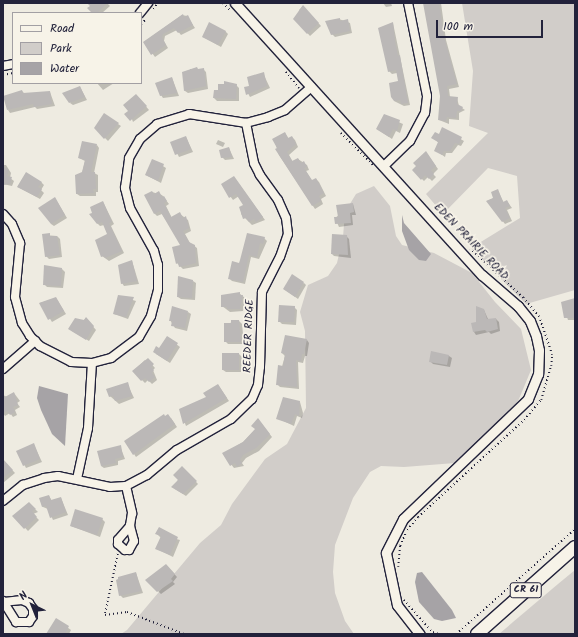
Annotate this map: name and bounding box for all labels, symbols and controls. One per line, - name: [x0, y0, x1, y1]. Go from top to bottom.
- legend: [12, 12, 142, 84]
- scale bar: [438, 12, 545, 38]
- text: 100 m: [443, 17, 473, 36]
- text: Road: [50, 19, 74, 38]
- text: Park: [50, 39, 72, 58]
- text: Water: [50, 59, 79, 78]
- street label: EDEN PRAIRIE ROAD: [431, 201, 511, 283]
- street label: REEDER RIDGE: [241, 299, 257, 373]
- road number: CR 61: [509, 582, 543, 598]
- north arrow: [12, 585, 52, 625]
- text: N: [15, 587, 32, 605]

